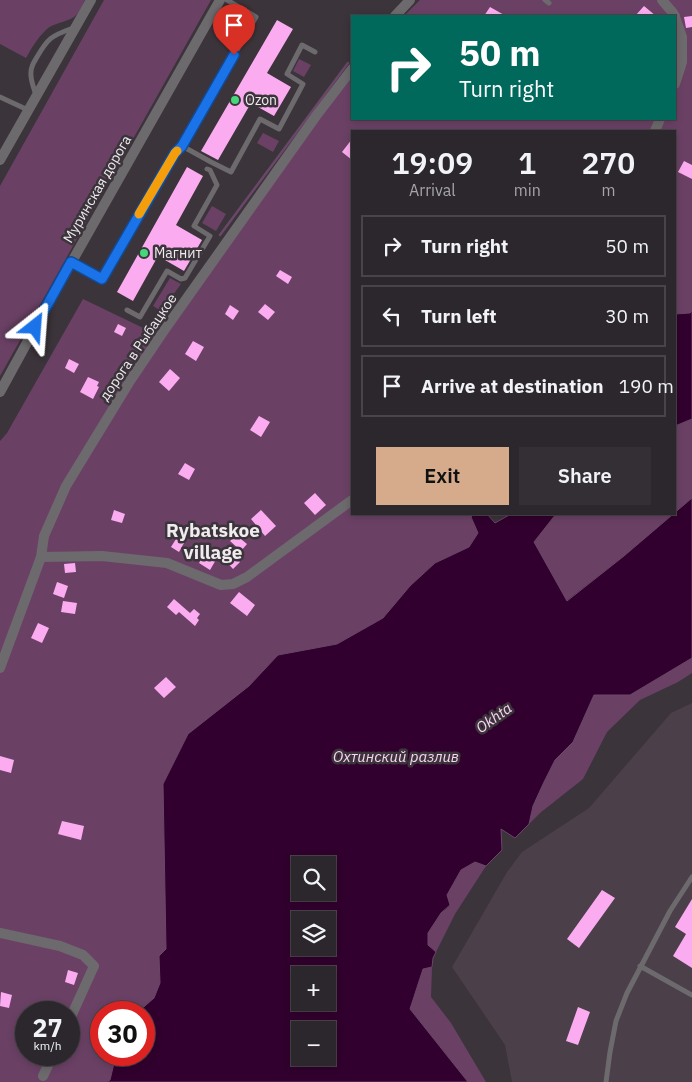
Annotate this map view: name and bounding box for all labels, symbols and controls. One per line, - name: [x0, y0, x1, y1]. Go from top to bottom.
- pin: [213, 4, 255, 55]
- icon: arrive: [220, 11, 248, 39]
- text: 50 m: [459, 30, 541, 76]
- icon: right: [376, 35, 441, 100]
- text: Turn right: [459, 74, 554, 103]
- place label: Ozon: [245, 91, 277, 109]
- marker: Ozon: [229, 94, 241, 106]
- street label: Муринская дорога: [59, 132, 135, 246]
- text: 19:09: [392, 143, 473, 182]
- text: 1: [518, 143, 536, 182]
- text: 270: [581, 143, 635, 182]
- text: Arrival: [409, 180, 456, 200]
- text: min: [514, 180, 541, 200]
- text: m: [601, 180, 615, 200]
- icon: right: [378, 232, 406, 260]
- text: Turn right: [421, 234, 508, 258]
- text: 50 m: [605, 234, 649, 258]
- place label: Магнит: [154, 244, 202, 262]
- marker: Магнит: [138, 247, 150, 259]
- street label: дорога в Рыбацкое: [95, 290, 181, 404]
- position arrow: [8, 300, 60, 352]
- icon: left: [378, 302, 406, 330]
- text: Turn left: [421, 304, 497, 328]
- text: 30 m: [605, 304, 649, 328]
- icon: arrive: [378, 372, 406, 400]
- text: Arrive at destination: [421, 374, 604, 398]
- text: 190 m: [619, 374, 674, 398]
- button: Exit: [376, 447, 509, 505]
- button: Share: [519, 447, 651, 505]
- district label: Rybatskoe village: [166, 518, 260, 564]
- water label: Okhta: [472, 698, 516, 737]
- water label: Охтинский разлив: [333, 747, 459, 766]
- map controls: [291, 856, 336, 1066]
- button: search: [291, 856, 336, 901]
- button: layers: [291, 911, 336, 956]
- button: +: [291, 966, 336, 1011]
- speed limit sign: 30: [90, 1001, 155, 1066]
- text: 27: [32, 1011, 63, 1044]
- button: −: [291, 1021, 336, 1066]
- text: km/h: [33, 1038, 62, 1053]

